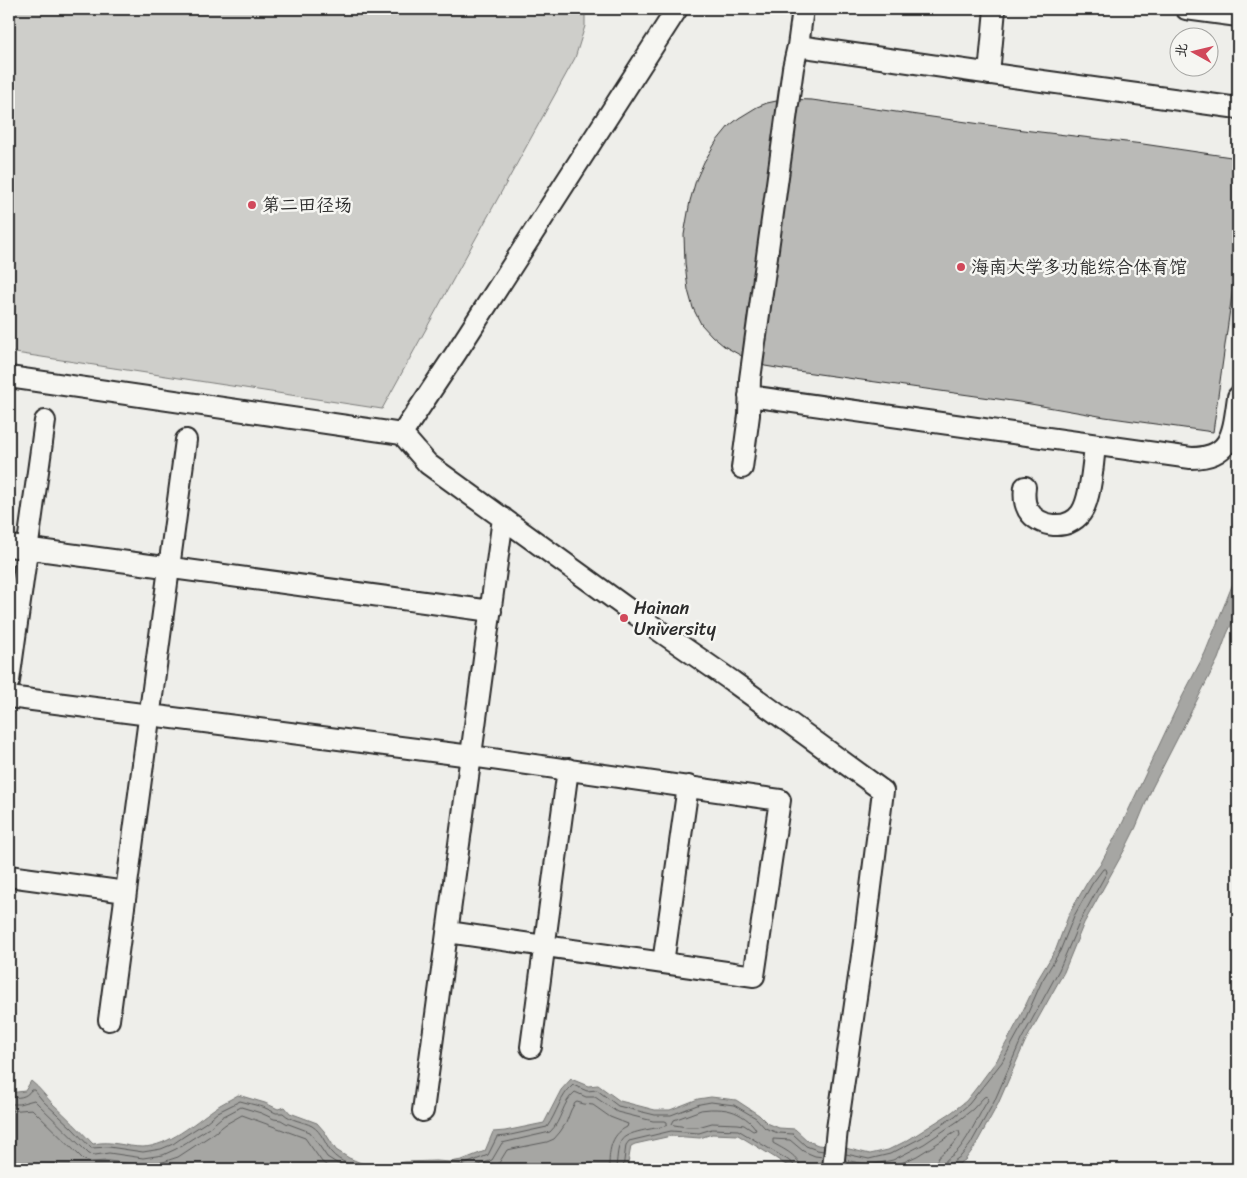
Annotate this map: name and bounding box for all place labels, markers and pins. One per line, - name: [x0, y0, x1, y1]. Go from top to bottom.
- place label: 第二田径场: [262, 189, 352, 221]
- marker: 第二田径场: [246, 199, 258, 211]
- place label: 海南大学多功能综合体育馆: [971, 251, 1187, 283]
- marker: 海南大学多功能综合体育馆: [955, 261, 967, 273]
- place label: Hainan University: [634, 592, 717, 645]
- marker: Hainan University: [618, 612, 630, 624]

